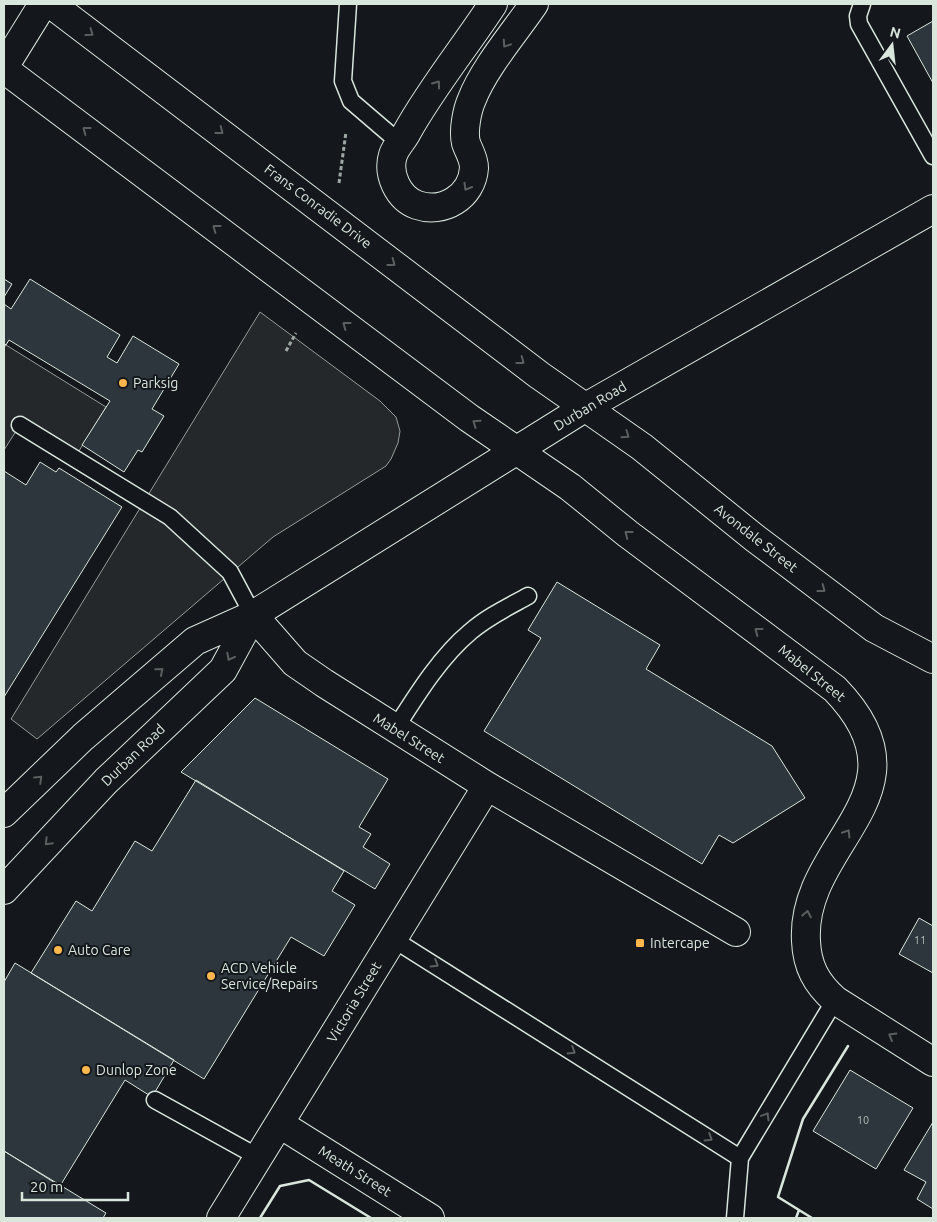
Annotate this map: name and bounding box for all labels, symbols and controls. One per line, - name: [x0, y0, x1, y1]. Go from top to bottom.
- north arrow: [867, 20, 917, 70]
- text: N: [888, 23, 902, 42]
- one-way arrow: [84, 27, 93, 35]
- one-way arrow: [503, 38, 512, 48]
- one-way arrow: [431, 80, 440, 90]
- one-way arrow: [214, 125, 224, 134]
- one-way arrow: [82, 127, 92, 136]
- street label: Frans Conradie Drive: [261, 161, 375, 251]
- one-way arrow: [464, 182, 474, 191]
- one-way arrow: [212, 225, 222, 234]
- one-way arrow: [386, 257, 395, 265]
- one-way arrow: [343, 323, 352, 331]
- one-way arrow: [515, 356, 524, 364]
- place label: Parksig: [133, 375, 178, 391]
- marker: Parksig: [117, 377, 129, 389]
- street label: Durban Road: [551, 378, 629, 434]
- one-way arrow: [472, 420, 482, 429]
- one-way arrow: [620, 429, 630, 438]
- street label: Avondale Street: [711, 501, 801, 576]
- one-way arrow: [625, 531, 634, 539]
- one-way arrow: [816, 584, 825, 592]
- one-way arrow: [754, 628, 764, 637]
- street label: Mabel Street: [775, 641, 849, 705]
- one-way arrow: [226, 652, 236, 661]
- one-way arrow: [155, 668, 164, 677]
- street label: Mabel Street: [370, 710, 448, 767]
- street label: Durban Road: [98, 721, 168, 789]
- one-way arrow: [33, 776, 42, 785]
- one-way arrow: [841, 829, 851, 838]
- one-way arrow: [45, 836, 54, 845]
- one-way arrow: [802, 910, 812, 919]
- house number: 11: [914, 934, 926, 946]
- place label: Intercape: [650, 935, 710, 951]
- marker: Intercape: [634, 937, 646, 949]
- place label: Auto Care: [68, 942, 131, 958]
- marker: Auto Care: [52, 944, 64, 956]
- street label: Victoria Street: [324, 958, 385, 1045]
- one-way arrow: [429, 958, 438, 968]
- place label: ACD Vehicle Service/Repairs: [221, 960, 318, 992]
- marker: ACD Vehicle Service/Repairs: [205, 970, 217, 982]
- one-way arrow: [888, 1033, 897, 1043]
- one-way arrow: [566, 1045, 576, 1054]
- place label: Dunlop Zone: [96, 1062, 177, 1078]
- marker: Dunlop Zone: [80, 1064, 92, 1076]
- one-way arrow: [759, 1112, 769, 1121]
- house number: 10: [857, 1114, 869, 1126]
- one-way arrow: [704, 1132, 713, 1141]
- street label: Meath Street: [316, 1142, 395, 1200]
- scale bar: [22, 1170, 129, 1202]
- text: 20 m: [30, 1178, 63, 1195]

